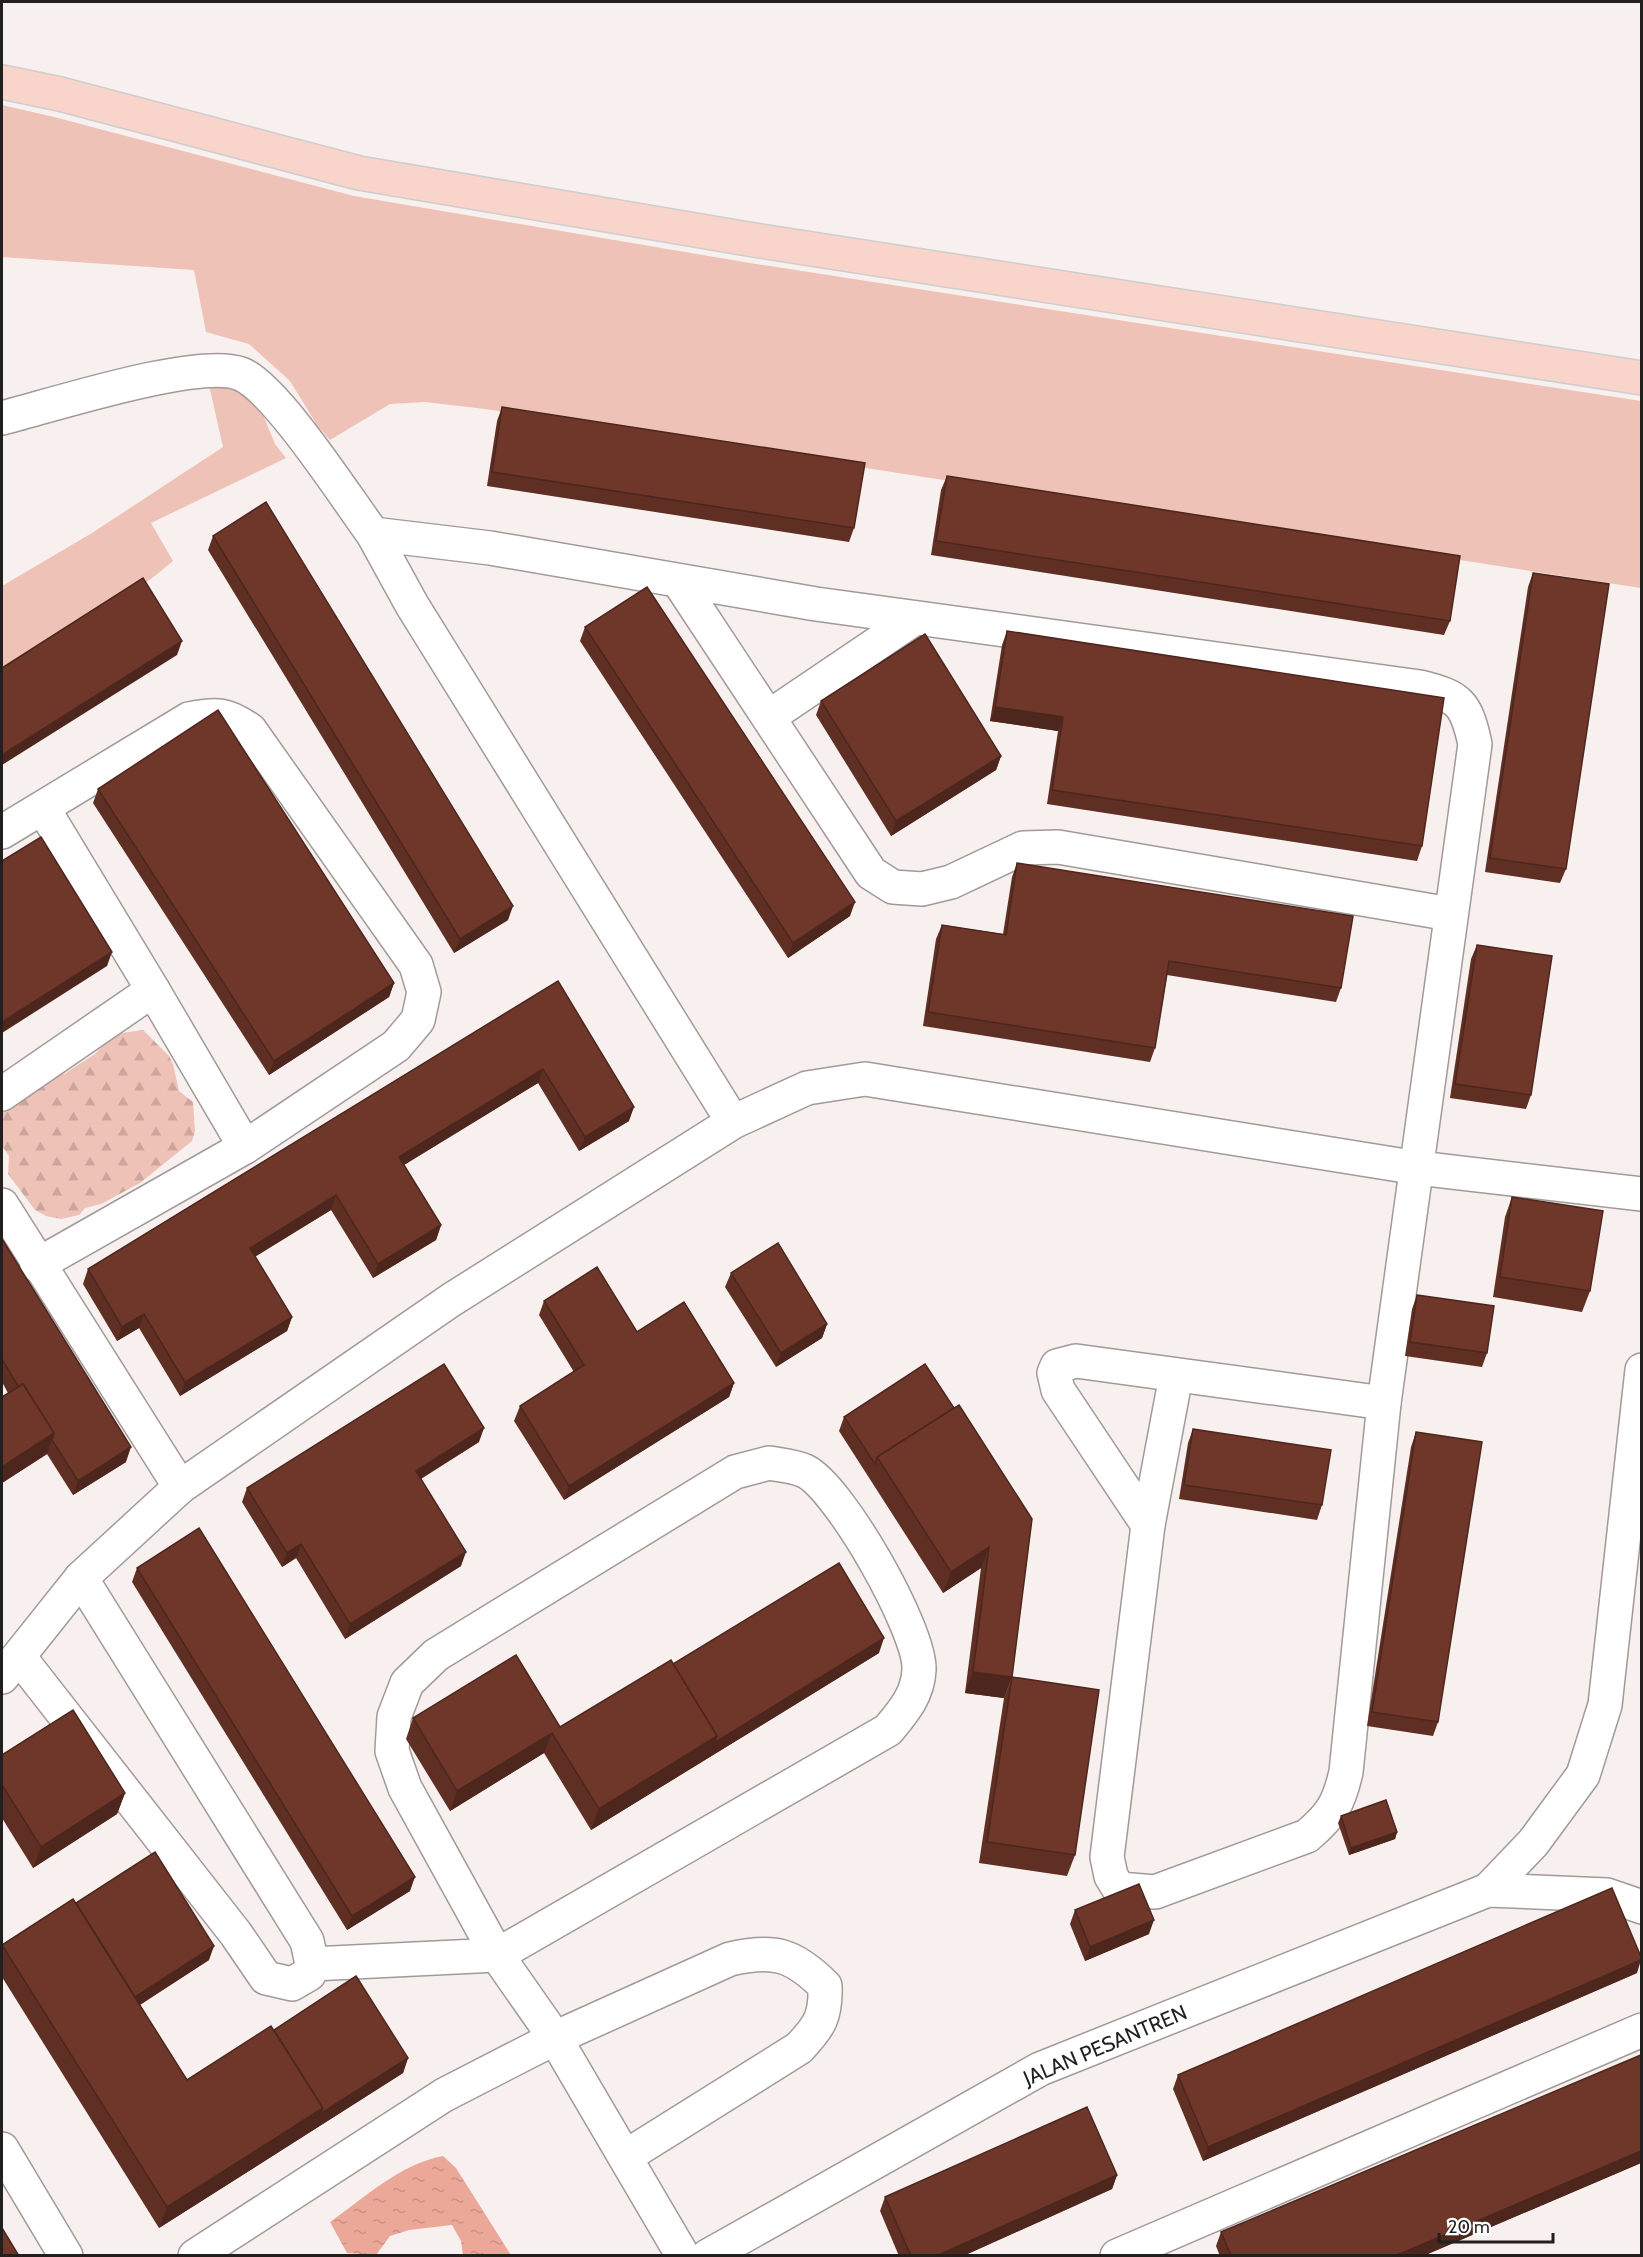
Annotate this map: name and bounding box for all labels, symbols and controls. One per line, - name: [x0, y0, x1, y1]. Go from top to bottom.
- street label: JALAN PESANTREN: [1019, 1999, 1191, 2091]
- scale bar: [1439, 2206, 1553, 2244]
- text: 20 m: [1448, 2216, 1490, 2238]

